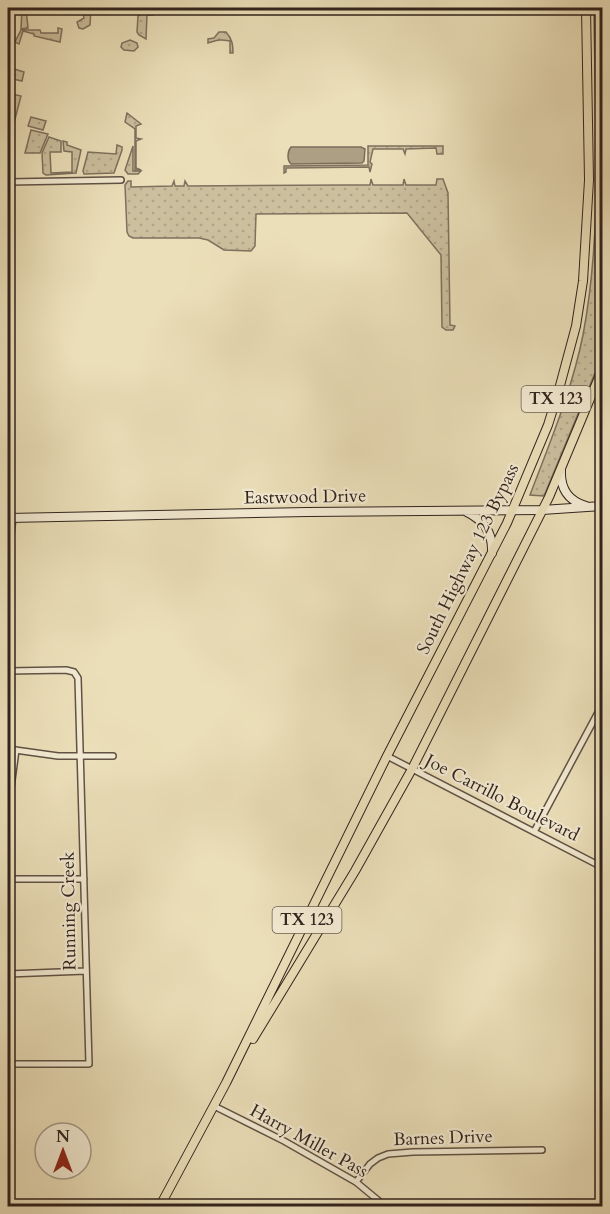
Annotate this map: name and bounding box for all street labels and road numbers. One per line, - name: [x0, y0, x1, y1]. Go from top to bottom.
- road number: TX 123: [522, 386, 590, 412]
- street label: South Highway 123 Bypass: [411, 459, 525, 659]
- street label: Eastwood Drive: [244, 483, 366, 511]
- street label: Joe Carrillo Boulevard: [418, 747, 584, 848]
- street label: Running Creek: [55, 851, 83, 971]
- road number: TX 123: [272, 907, 342, 933]
- street label: Harry Miller Pass: [245, 1098, 373, 1184]
- street label: Barnes Drive: [393, 1124, 493, 1152]

